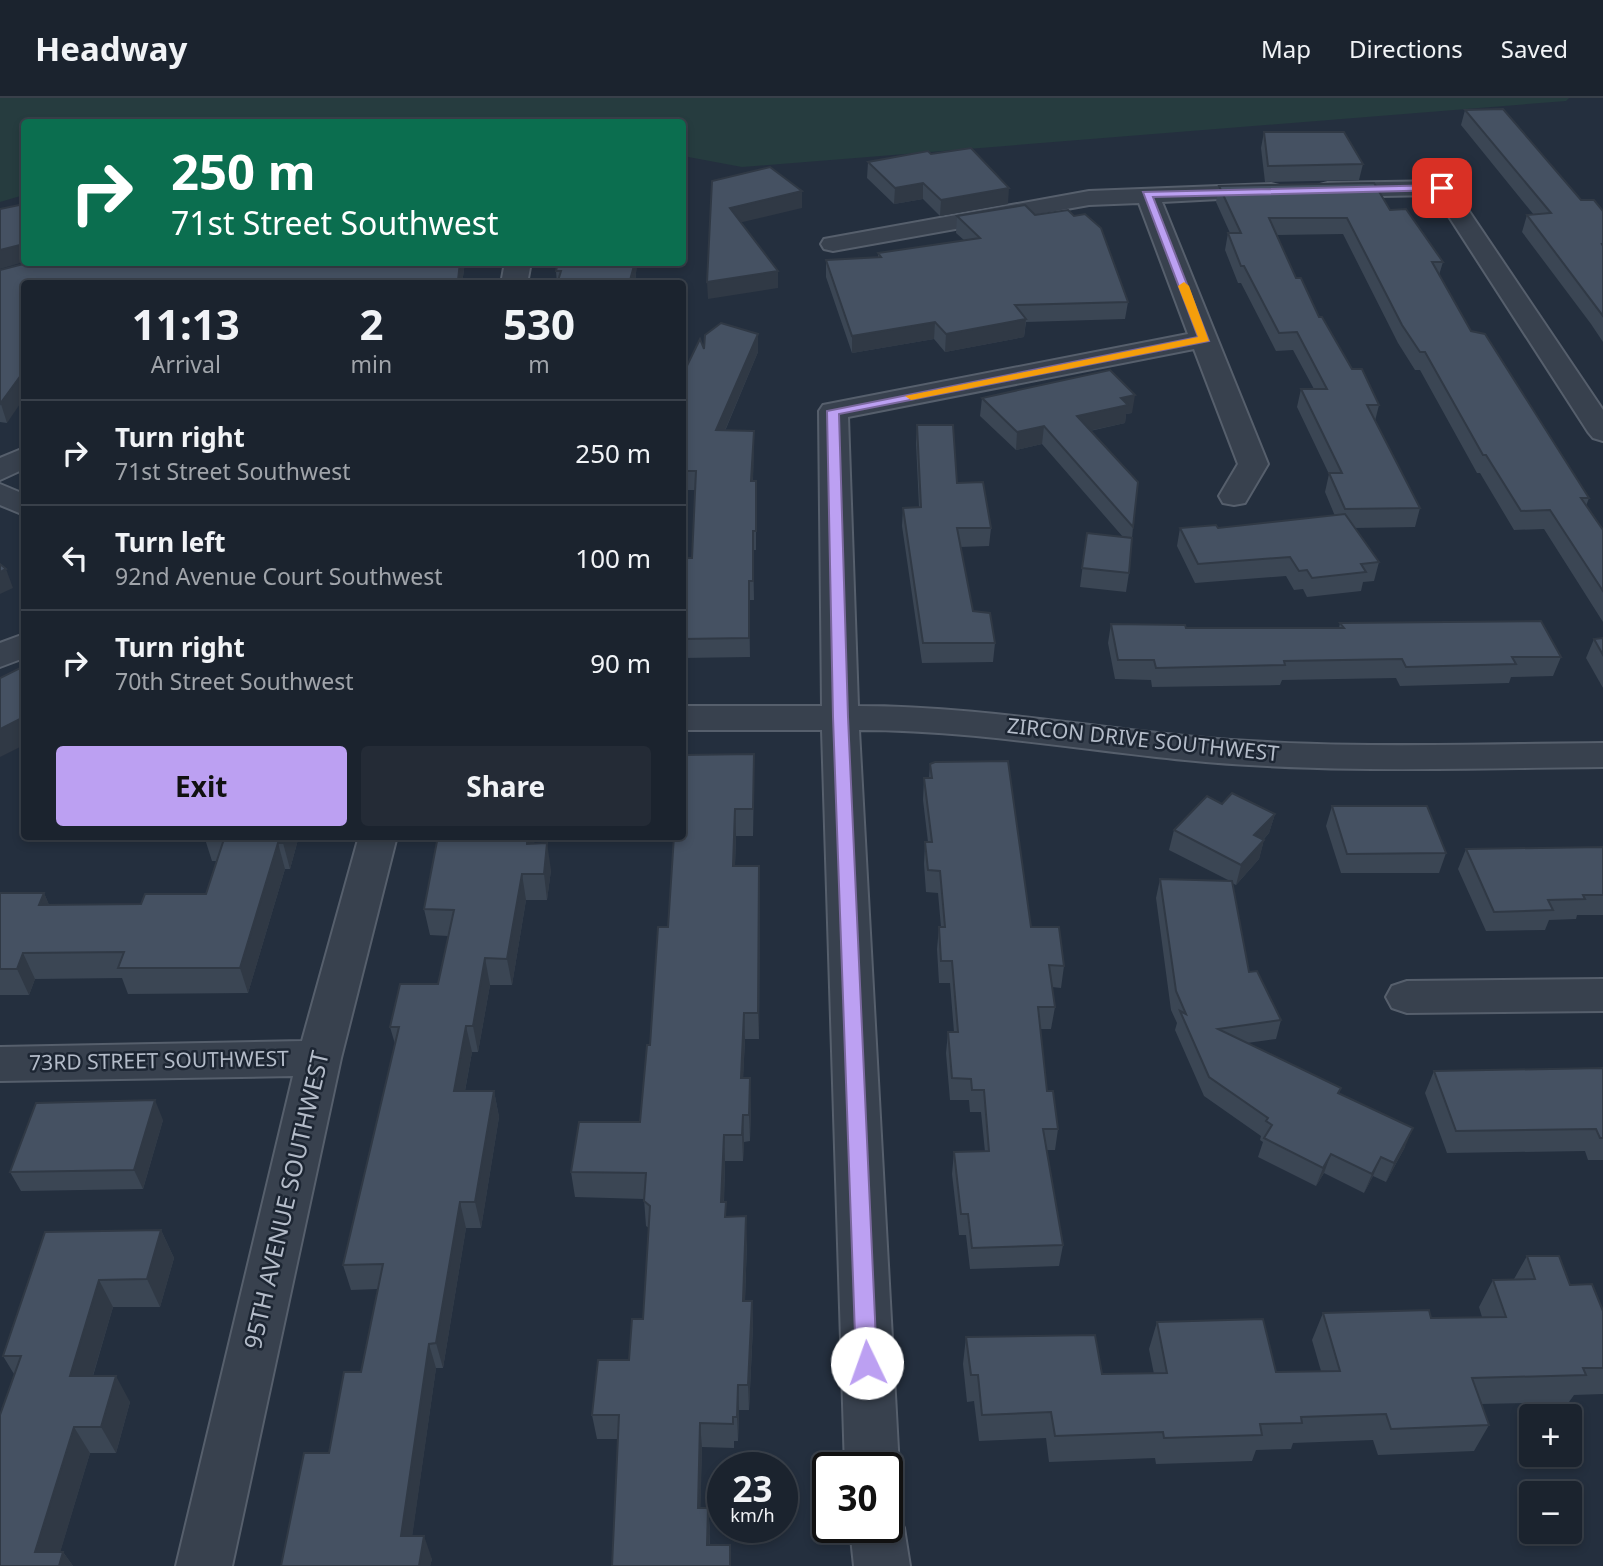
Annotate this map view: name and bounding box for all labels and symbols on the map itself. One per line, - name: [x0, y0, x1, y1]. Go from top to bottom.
- pin: [1412, 158, 1472, 218]
- street label: ZIRCON DRIVE SOUTHWEST: [1006, 711, 1281, 767]
- street label: 73RD STREET SOUTHWEST: [29, 1044, 289, 1076]
- street label: 95TH AVENUE SOUTHWEST: [235, 1047, 336, 1352]
- position arrow: [830, 1326, 904, 1400]
- speed limit sign: 30: [812, 1452, 903, 1543]

